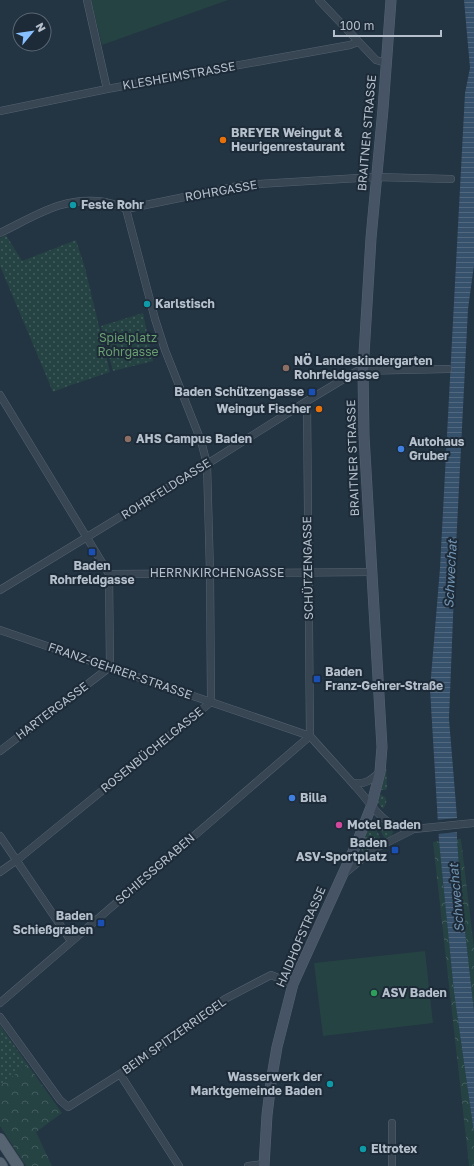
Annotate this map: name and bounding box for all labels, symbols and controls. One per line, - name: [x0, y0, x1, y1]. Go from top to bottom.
- north arrow: [12, 12, 52, 52]
- scale bar: [334, 12, 441, 38]
- text: 100 m: [340, 18, 374, 33]
- text: N: [33, 20, 49, 34]
- street label: KLESHEIMSTRASSE: [121, 58, 237, 93]
- street label: BRAITNER STRASSE: [354, 74, 379, 192]
- place label: BREYER Weingut & Heurigenrestaurant: [231, 125, 345, 154]
- marker: BREYER Weingut & Heurigenrestaurant: [218, 135, 228, 145]
- street label: ROHRGASSE: [184, 177, 258, 204]
- place label: Feste Rohr: [81, 197, 144, 212]
- marker: Feste Rohr: [68, 200, 78, 210]
- place label: Karlstisch: [155, 296, 215, 311]
- marker: Karlstisch: [142, 299, 152, 309]
- park label: Spielplatz Rohrgasse: [97, 330, 159, 359]
- place label: NÖ Landeskindergarten Rohrfeldgasse: [294, 353, 433, 382]
- marker: NÖ Landeskindergarten Rohrfeldgasse: [281, 363, 291, 373]
- place label: Baden Schützengasse: [174, 384, 304, 399]
- marker: Baden Schützengasse: [307, 387, 317, 397]
- street label: BRAITNER STRASSE: [343, 399, 362, 517]
- place label: Weingut Fischer: [217, 401, 311, 416]
- marker: Weingut Fischer: [314, 404, 324, 414]
- place label: AHS Campus Baden: [136, 431, 252, 446]
- marker: AHS Campus Baden: [123, 434, 133, 444]
- place label: Autohaus Gruber: [409, 434, 465, 463]
- marker: Autohaus Gruber: [396, 444, 406, 454]
- street label: ROHRFELDGASSE: [118, 455, 213, 522]
- street label: SCHÜTZENGASSE: [299, 516, 316, 620]
- water label: Schwechat: [440, 537, 460, 609]
- marker: Baden Rohrfeldgasse: [87, 547, 97, 557]
- place label: Baden Rohrfeldgasse: [49, 558, 135, 587]
- street label: HERRNKIRCHENGASSE: [150, 565, 284, 580]
- street label: FRANZ-GEHRER-STRASSE: [46, 639, 194, 702]
- place label: Baden Franz-Gehrer-Straße: [325, 664, 443, 693]
- marker: Baden Franz-Gehrer-Straße: [312, 674, 322, 684]
- street label: HARTERGASSE: [12, 678, 91, 743]
- street label: ROSENBÜCHELGASSE: [97, 704, 206, 796]
- place label: Billa: [300, 790, 327, 805]
- marker: Billa: [287, 793, 297, 803]
- place label: Motel Baden: [347, 817, 421, 832]
- marker: Motel Baden: [334, 820, 344, 830]
- street label: SCHIESSGRABEN: [112, 830, 198, 907]
- place label: Baden ASV-Sportplatz: [296, 835, 387, 864]
- marker: Baden ASV-Sportplatz: [390, 845, 400, 855]
- water label: Schwechat: [445, 861, 467, 933]
- street label: HAIDHOFSTRASSE: [273, 884, 329, 989]
- place label: Baden Schießgraben: [13, 908, 93, 937]
- marker: Baden Schießgraben: [96, 918, 106, 928]
- place label: ASV Baden: [382, 985, 447, 1000]
- marker: ASV Baden: [369, 988, 379, 998]
- street label: BEIM SPITZERRIEGEL: [119, 994, 229, 1077]
- place label: Wasserwerk der Marktgemeinde Baden: [191, 1069, 322, 1098]
- marker: Wasserwerk der Marktgemeinde Baden: [325, 1079, 335, 1089]
- place label: Eltrotex: [371, 1141, 417, 1156]
- marker: Eltrotex: [358, 1144, 368, 1154]

